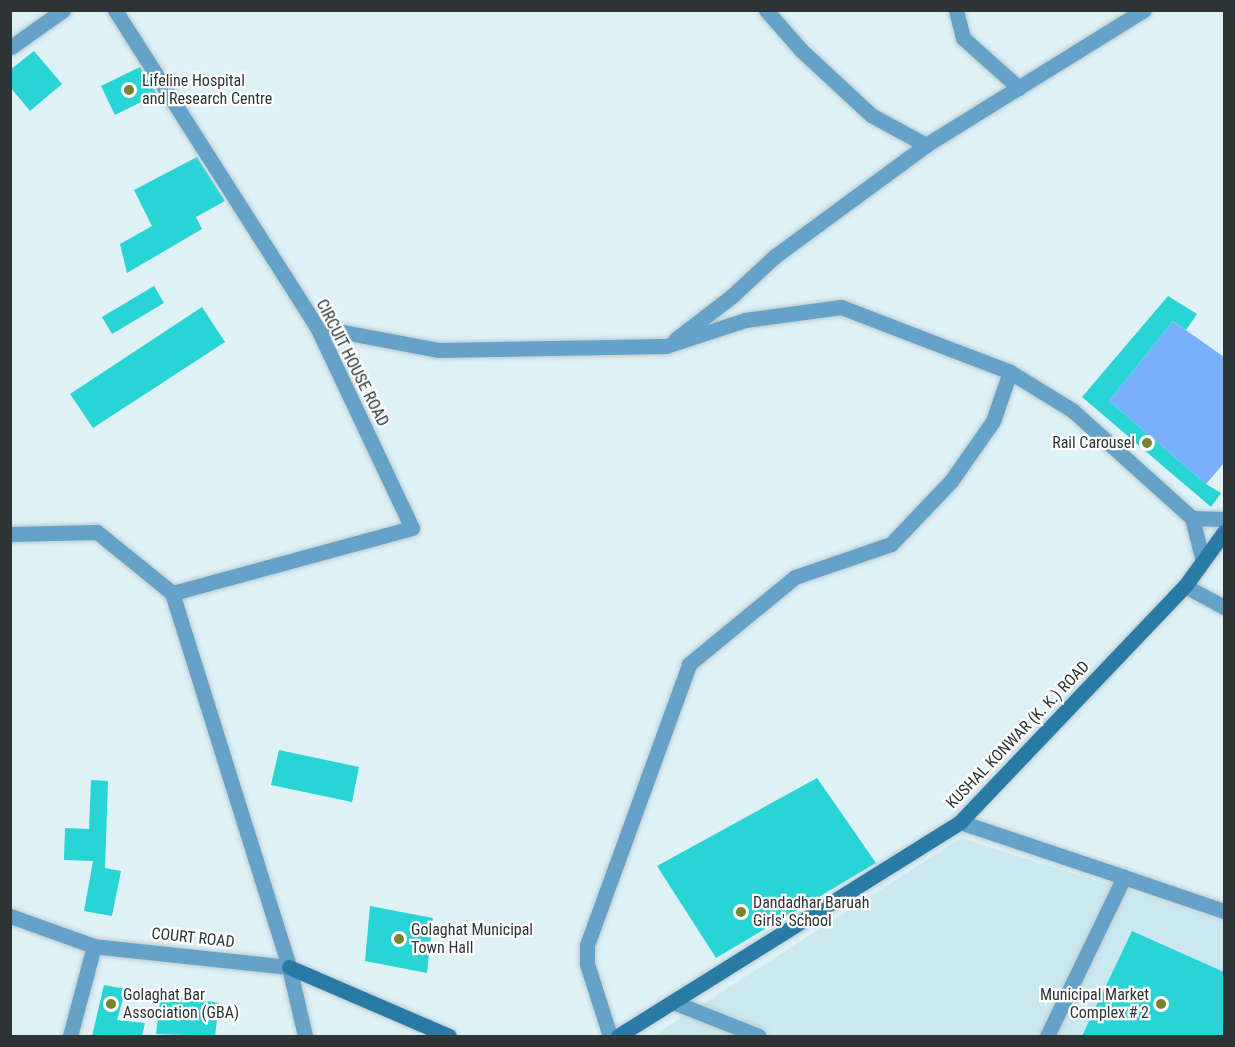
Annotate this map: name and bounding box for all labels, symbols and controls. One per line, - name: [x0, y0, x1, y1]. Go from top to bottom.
- place label: Lifeline Hospital and Research Centre: [142, 71, 272, 109]
- marker: Lifeline Hospital and Research Centre: [120, 81, 138, 99]
- street label: CIRCUIT HOUSE ROAD: [312, 296, 392, 430]
- place label: Rail Carousel: [1052, 433, 1135, 453]
- marker: Rail Carousel: [1140, 436, 1154, 450]
- street label: KUSHAL KONWAR (K. K.) ROAD: [942, 657, 1094, 813]
- place label: Dandadhar Baruah Girls' School: [753, 893, 869, 931]
- marker: Dandadhar Baruah Girls' School: [734, 905, 748, 919]
- place label: Golaghat Municipal Town Hall: [411, 920, 533, 958]
- street label: COURT ROAD: [150, 924, 236, 952]
- marker: Golaghat Municipal Town Hall: [392, 932, 406, 946]
- place label: Golaghat Bar Association (GBA): [123, 985, 239, 1023]
- place label: Municipal Market Complex # 2: [1040, 985, 1149, 1023]
- marker: Golaghat Bar Association (GBA): [104, 997, 118, 1011]
- marker: Municipal Market Complex # 2: [1154, 997, 1168, 1011]

